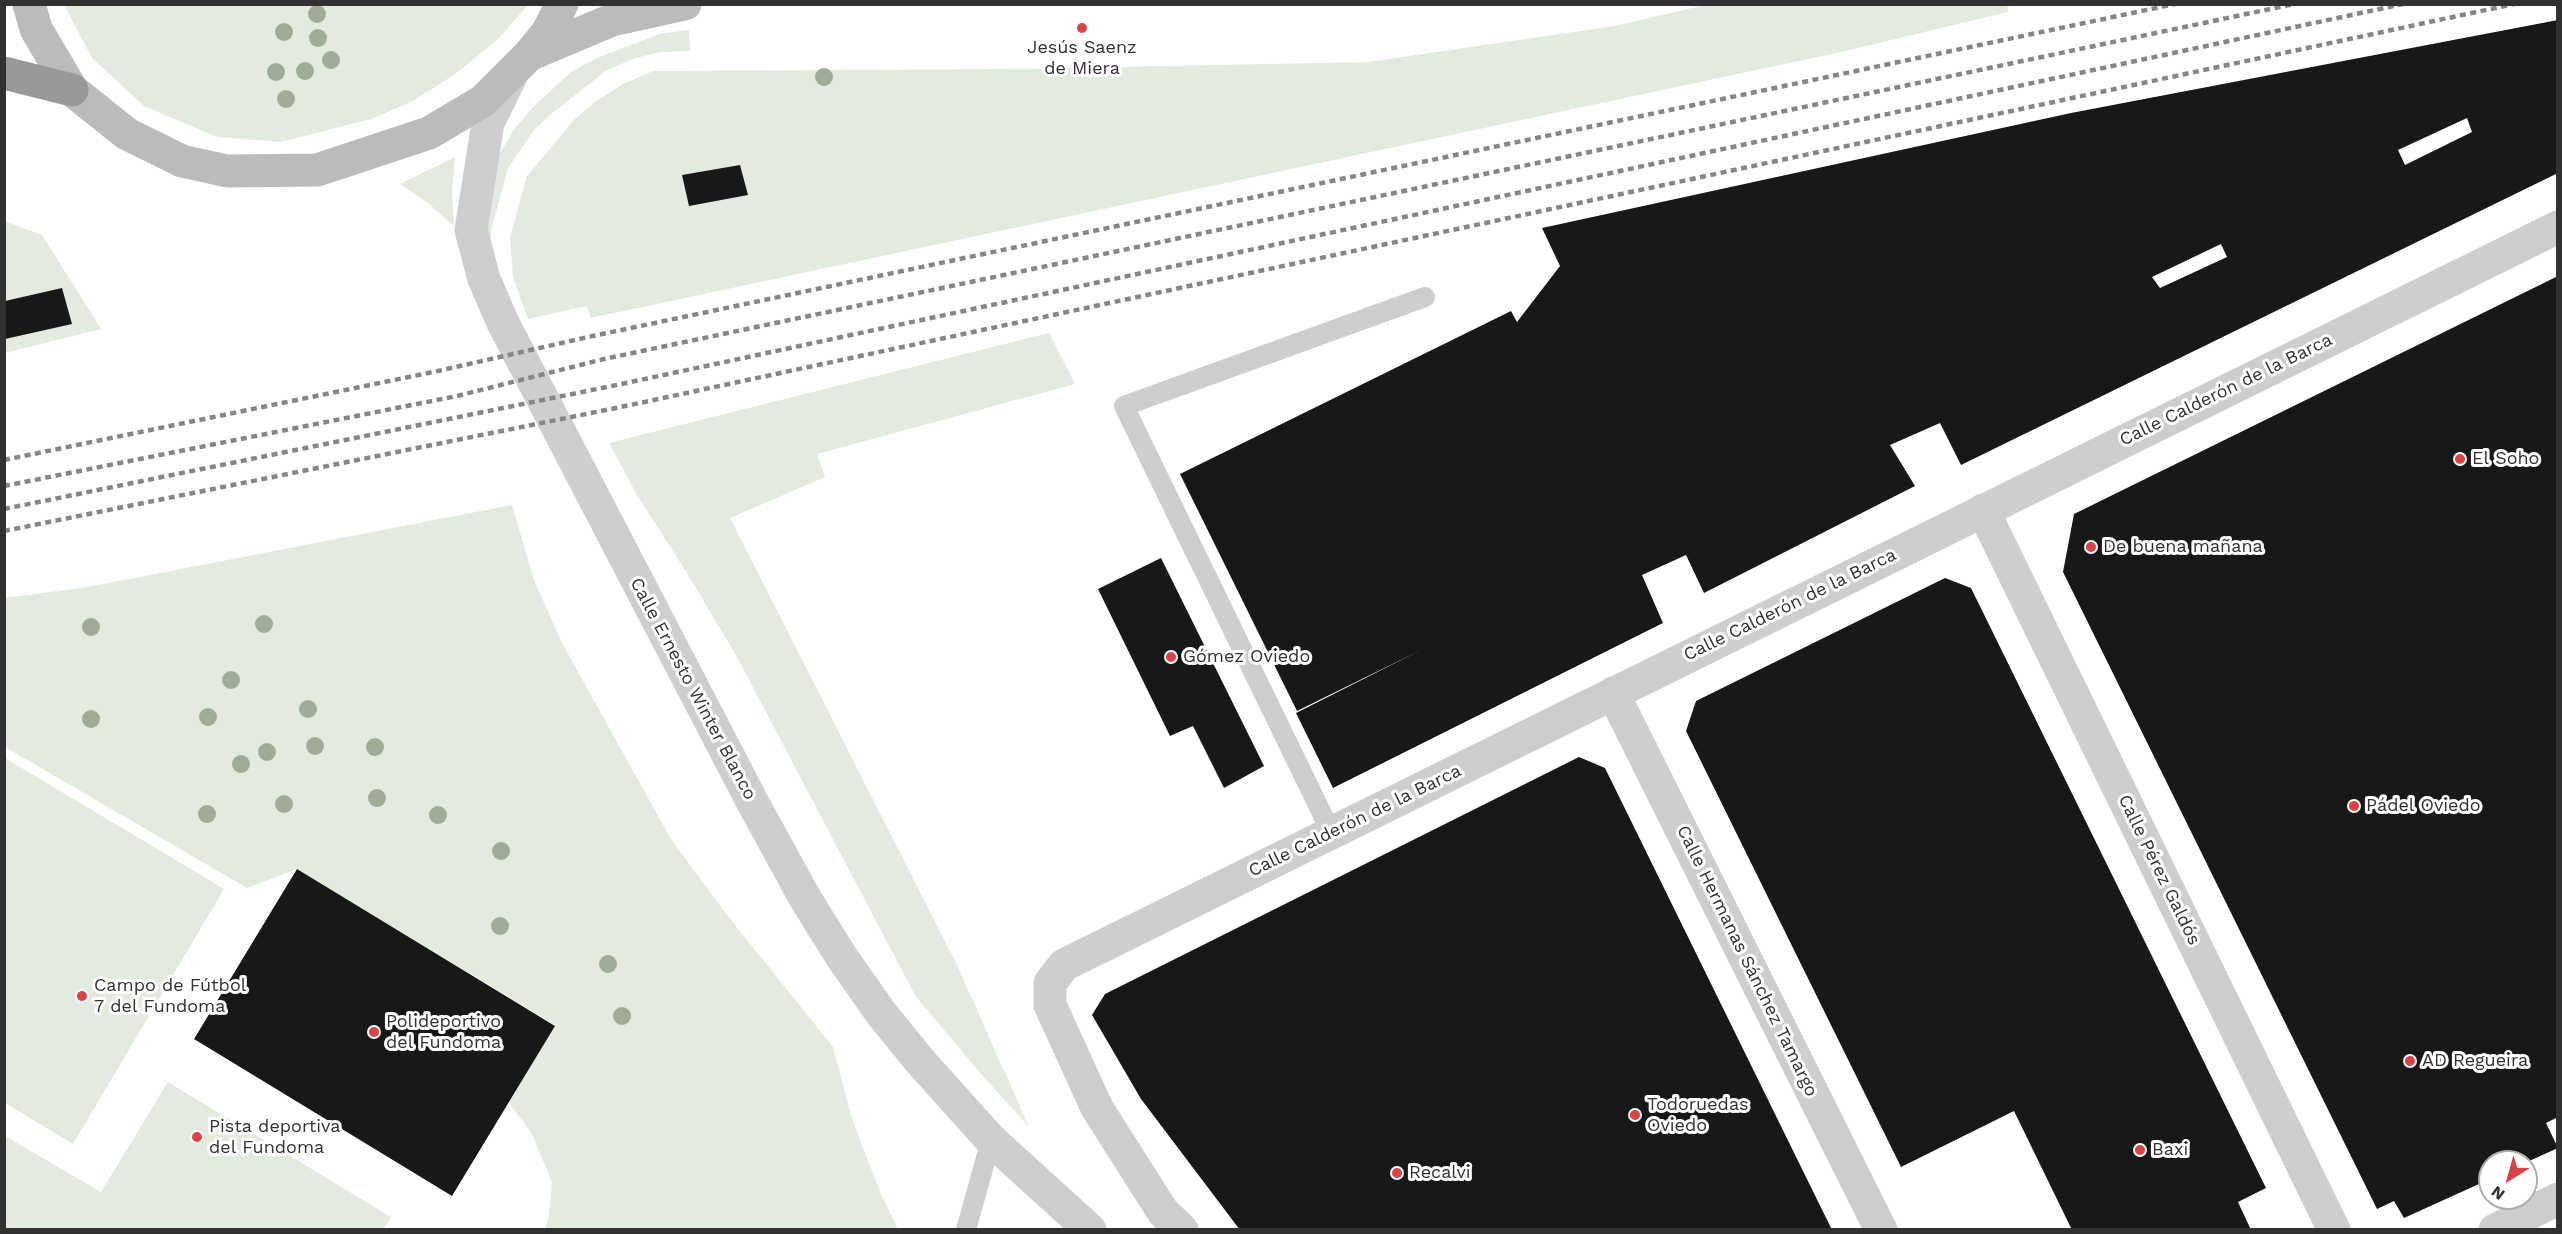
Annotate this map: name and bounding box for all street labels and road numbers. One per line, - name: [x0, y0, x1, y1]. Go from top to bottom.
- street label: Calle Calderón de la Barca: [2116, 329, 2336, 451]
- street label: Calle Calderón de la Barca: [1680, 544, 1900, 666]
- street label: Calle Ernesto Winter Blanco: [625, 574, 761, 804]
- street label: Calle Calderón de la Barca: [1245, 760, 1465, 882]
- street label: Calle Pérez Galdós: [2113, 791, 2205, 949]
- street label: Calle Hermanas Sánchez Tamargo: [1672, 822, 1822, 1100]

